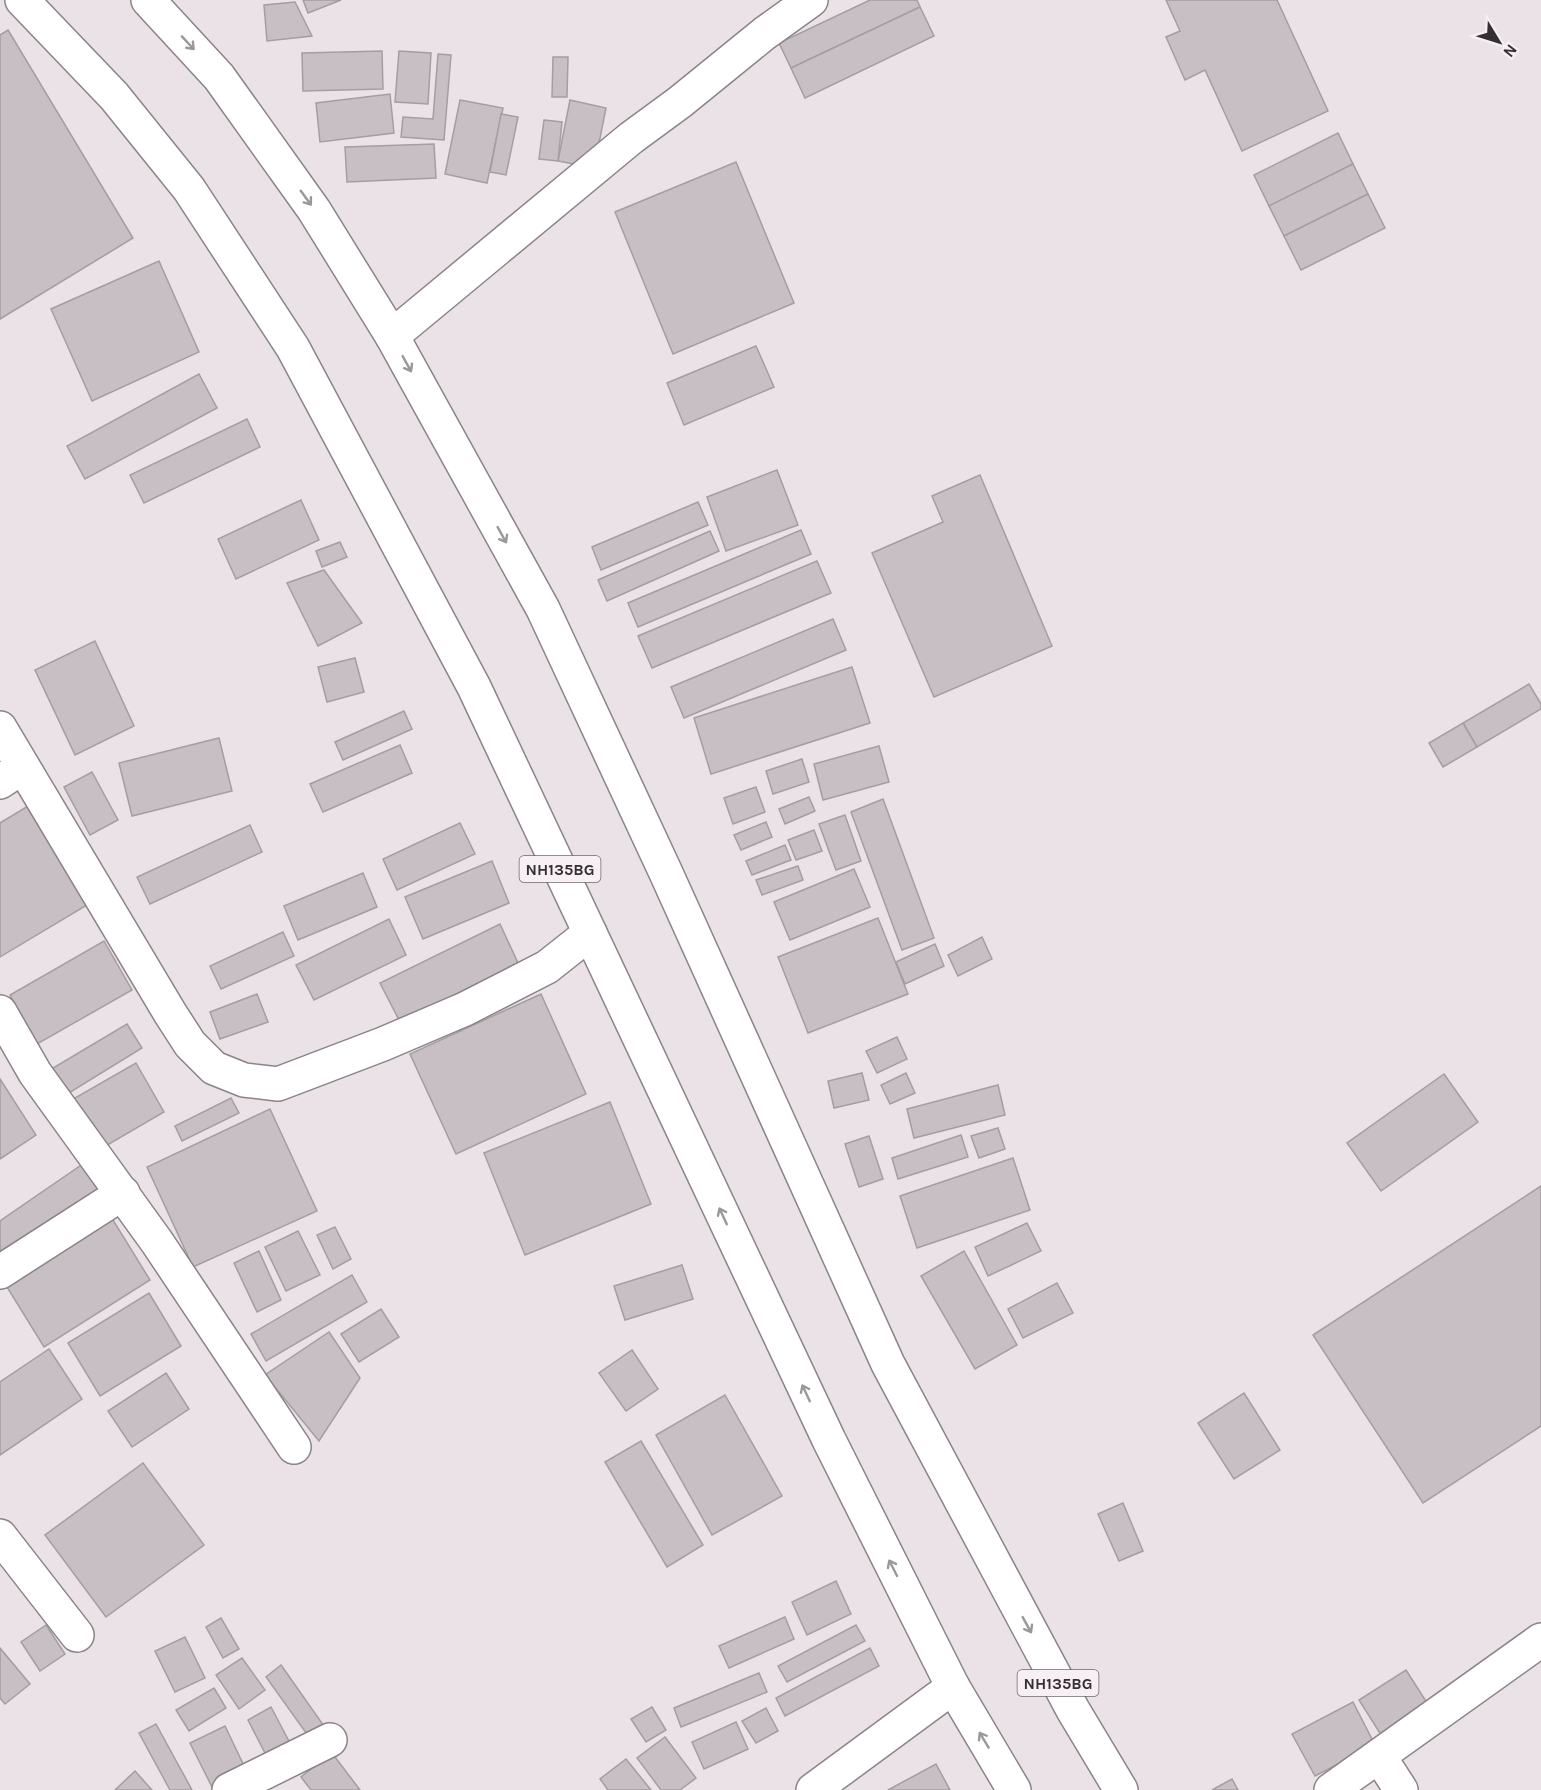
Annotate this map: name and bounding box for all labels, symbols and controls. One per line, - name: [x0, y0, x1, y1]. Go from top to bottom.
- north arrow: [1469, 12, 1529, 72]
- one-way arrow: [181, 35, 195, 50]
- text: N: [1499, 41, 1521, 61]
- one-way arrow: [300, 190, 312, 206]
- one-way arrow: [402, 355, 413, 373]
- one-way arrow: [496, 526, 508, 543]
- road number: NH135BG: [520, 856, 600, 882]
- one-way arrow: [717, 1208, 729, 1226]
- one-way arrow: [800, 1384, 812, 1402]
- one-way arrow: [886, 1559, 898, 1577]
- one-way arrow: [1021, 1616, 1033, 1633]
- road number: NH135BG: [1018, 1670, 1098, 1696]
- one-way arrow: [978, 1732, 990, 1749]

